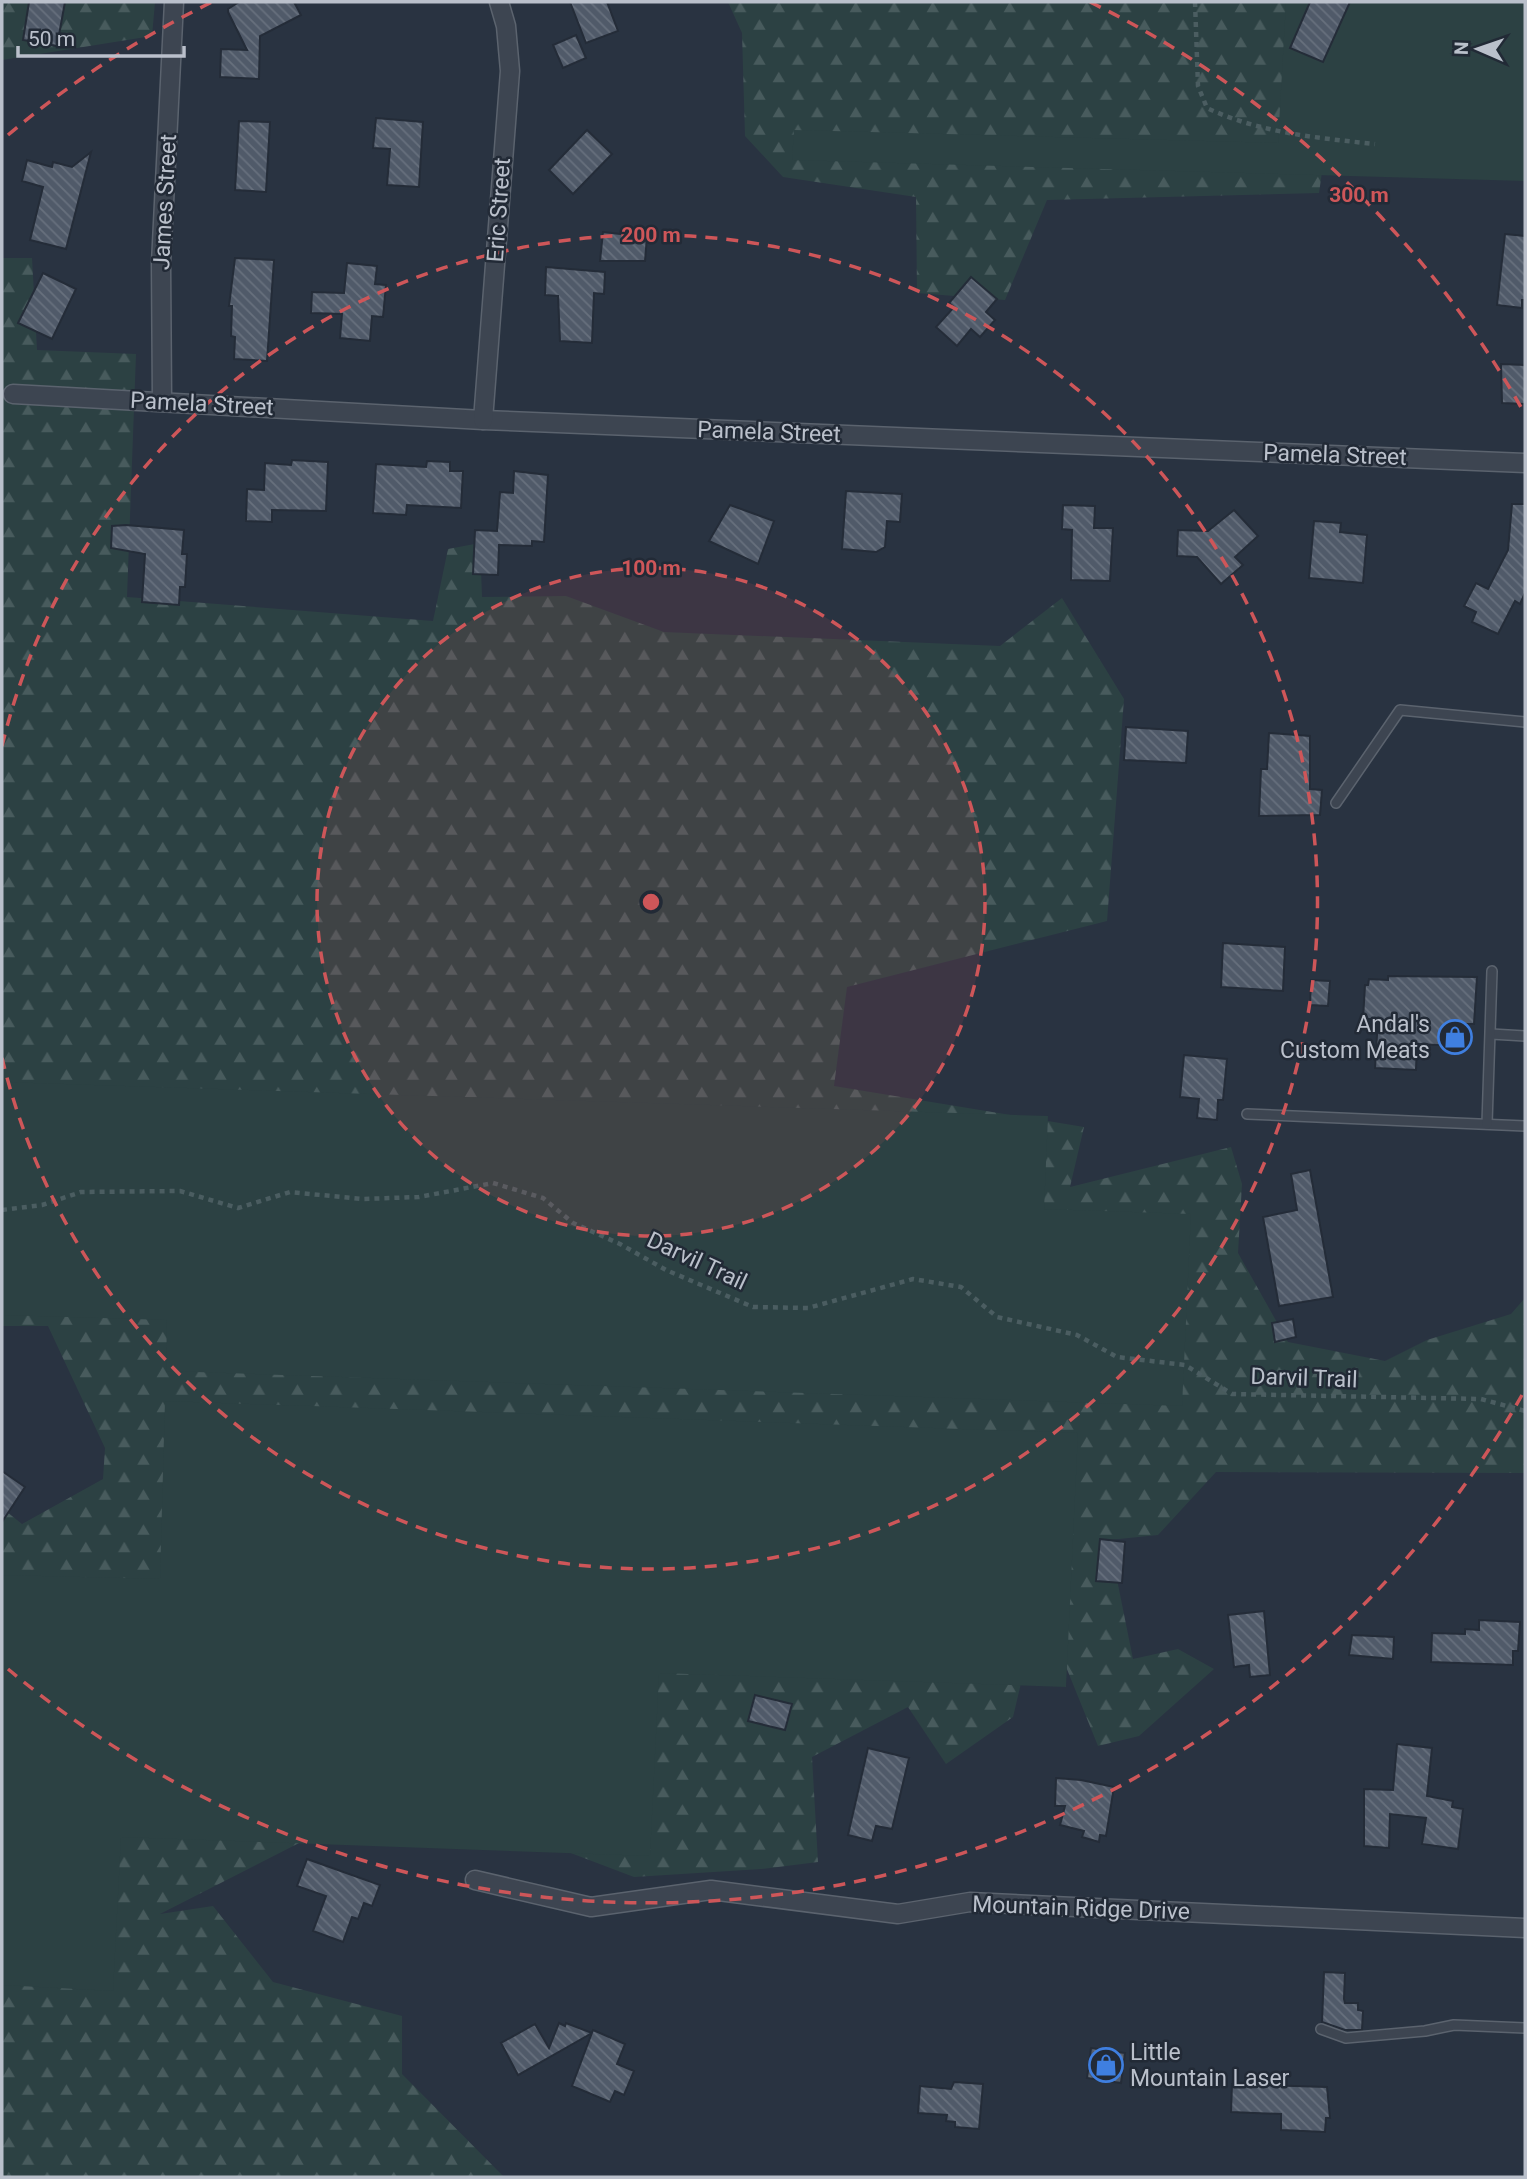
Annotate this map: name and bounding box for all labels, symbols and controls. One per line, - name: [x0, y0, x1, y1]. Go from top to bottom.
- scale bar: [18, 14, 184, 58]
- north arrow: [1443, 14, 1513, 84]
- text: 50 m: [28, 27, 75, 51]
- text: N: [1450, 41, 1473, 56]
- street label: James Street: [148, 133, 182, 271]
- street label: Eric Street: [482, 157, 516, 263]
- text: 300 m: [1329, 183, 1389, 207]
- text: 200 m: [621, 223, 681, 247]
- street label: Pamela Street: [130, 387, 274, 421]
- street label: Pamela Street: [697, 416, 841, 448]
- street label: Pamela Street: [1263, 439, 1407, 471]
- text: 100 m: [621, 556, 681, 580]
- centre of rings: [639, 890, 663, 914]
- place label: Andal's Custom Meats: [1280, 1011, 1430, 1064]
- shop icon: Andal's Custom Meats: [1436, 1018, 1474, 1056]
- street label: Darvil Trail: [643, 1226, 751, 1296]
- street label: Darvil Trail: [1250, 1363, 1358, 1393]
- street label: Mountain Ridge Drive: [972, 1891, 1190, 1925]
- place label: Little Mountain Laser: [1130, 2039, 1290, 2092]
- shop icon: Little Mountain Laser: [1087, 2046, 1125, 2084]

